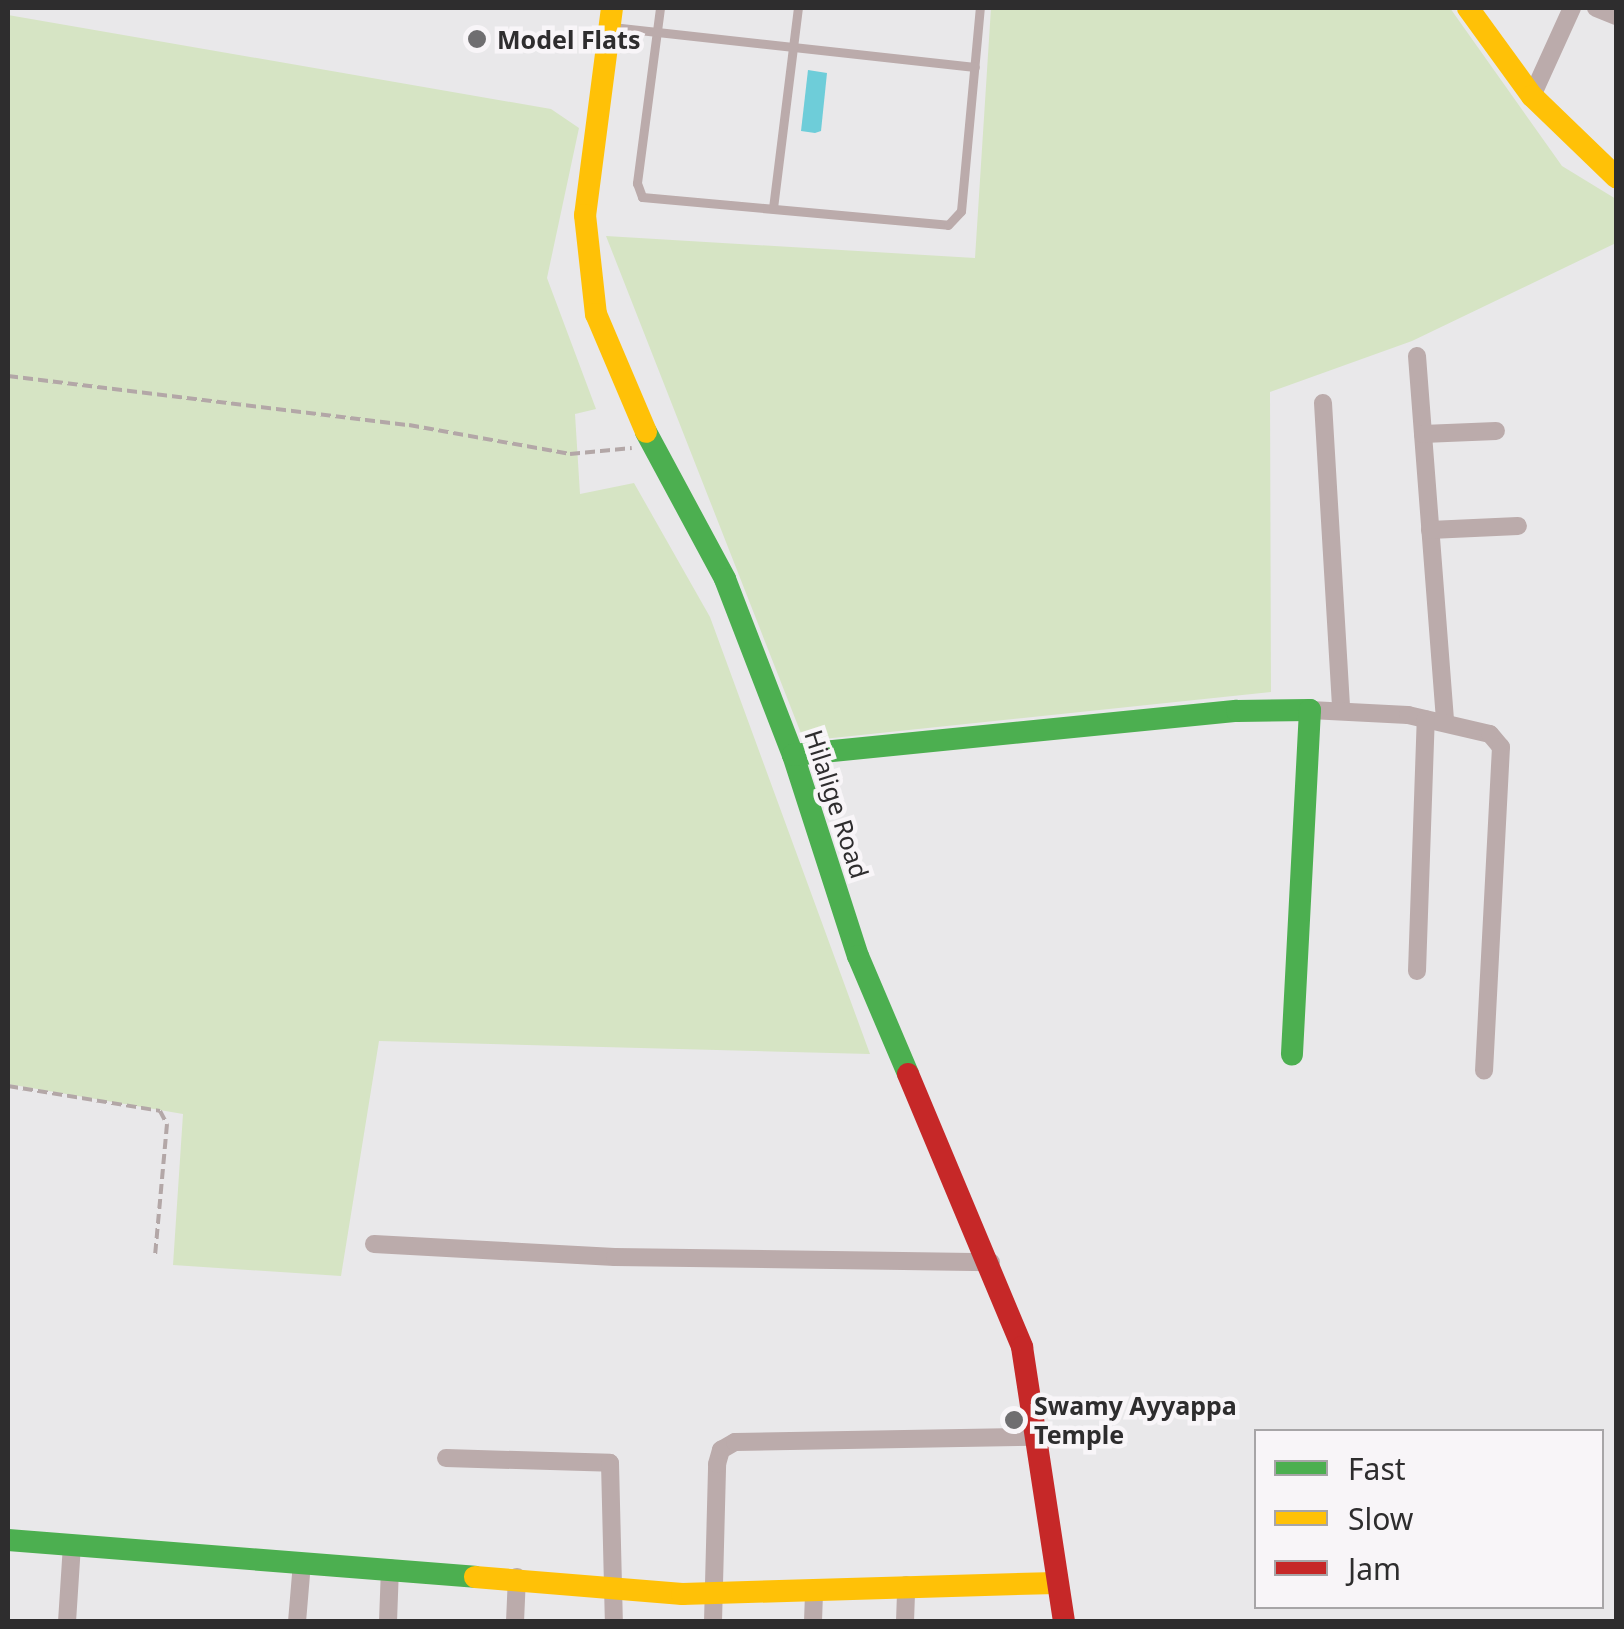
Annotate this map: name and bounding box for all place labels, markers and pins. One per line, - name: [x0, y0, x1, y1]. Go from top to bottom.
- place label: Model Flats: [497, 24, 640, 54]
- marker: Model Flats: [466, 28, 488, 50]
- place label: Swamy Ayyappa Temple: [1034, 1391, 1237, 1450]
- marker: Swamy Ayyappa Temple: [1003, 1409, 1025, 1431]

